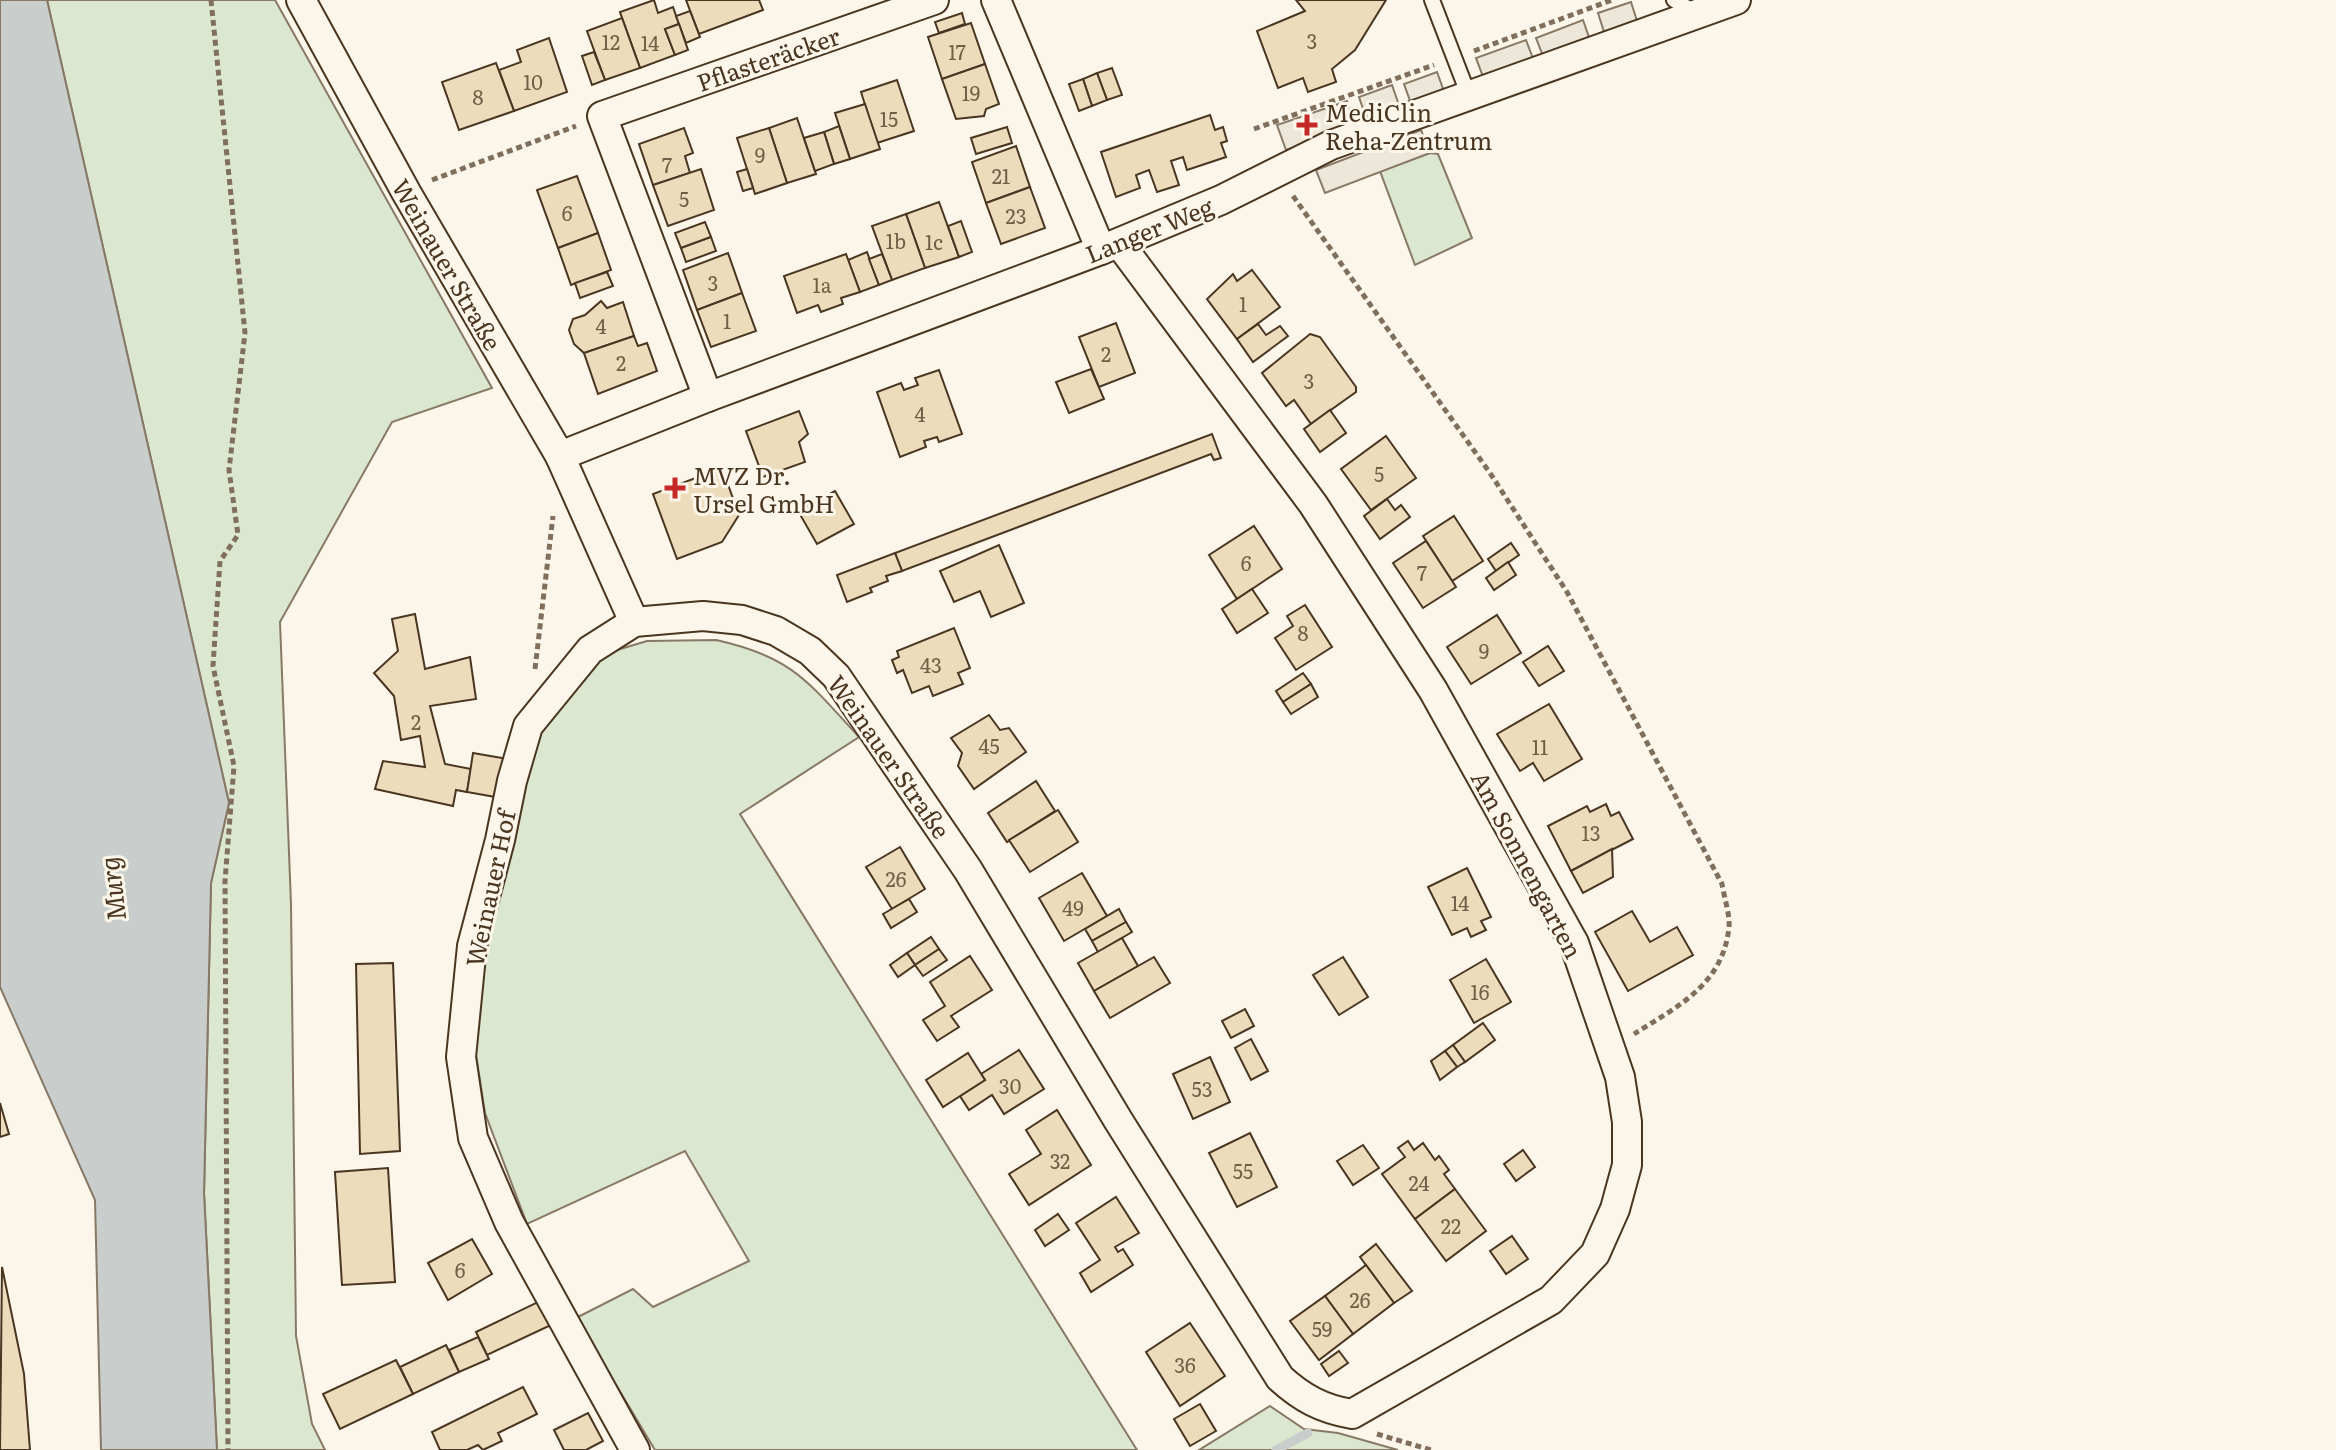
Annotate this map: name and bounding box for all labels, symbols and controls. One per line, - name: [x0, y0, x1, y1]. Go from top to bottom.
- street label: Pflasteräcker: [692, 17, 845, 99]
- house number: 3: [1307, 25, 1317, 55]
- house number: 12: [602, 26, 620, 56]
- house number: 14: [641, 27, 659, 57]
- house number: 17: [948, 36, 966, 66]
- house number: 10: [523, 66, 543, 96]
- house number: 19: [962, 77, 980, 107]
- house number: 8: [472, 81, 484, 111]
- place label: MediClin Reha-Zentrum: [1325, 94, 1492, 157]
- house number: 15: [880, 103, 898, 133]
- marker: MediClin Reha-Zentrum: [1296, 114, 1318, 136]
- house number: 9: [755, 139, 765, 169]
- house number: 7: [662, 149, 672, 179]
- house number: 21: [992, 160, 1010, 190]
- street label: Weinauer Straße: [385, 172, 511, 356]
- house number: 5: [679, 183, 689, 213]
- street label: Langer Weg: [1080, 187, 1219, 271]
- house number: 6: [562, 197, 573, 227]
- house number: 23: [1006, 200, 1026, 230]
- house number: 1b: [886, 225, 906, 255]
- house number: 1c: [925, 226, 943, 256]
- house number: 3: [708, 267, 718, 297]
- house number: 1a: [813, 269, 832, 299]
- house number: 1: [1239, 288, 1247, 318]
- house number: 1: [723, 305, 731, 335]
- house number: 4: [595, 310, 607, 340]
- house number: 2: [1101, 338, 1111, 368]
- house number: 2: [616, 347, 626, 377]
- house number: 3: [1304, 365, 1314, 395]
- house number: 4: [914, 398, 926, 428]
- place label: MVZ Dr. Ursel GmbH: [693, 457, 834, 520]
- house number: 5: [1374, 458, 1384, 488]
- marker: MVZ Dr. Ursel GmbH: [664, 477, 686, 499]
- house number: 6: [1241, 547, 1252, 577]
- house number: 7: [1417, 557, 1427, 587]
- house number: 8: [1297, 617, 1309, 647]
- house number: 9: [1479, 635, 1489, 665]
- house number: 43: [920, 649, 942, 679]
- street label: Weinauer Straße: [820, 667, 960, 845]
- house number: 2: [411, 706, 421, 736]
- house number: 45: [978, 730, 1000, 760]
- house number: 11: [1532, 731, 1548, 761]
- street label: Am Sonnengarten: [1464, 764, 1592, 964]
- street label: Weinauer Hof: [455, 805, 523, 970]
- house number: 13: [1582, 817, 1600, 847]
- water label: Murg: [88, 855, 134, 923]
- house number: 26: [886, 863, 907, 893]
- house number: 14: [1451, 887, 1469, 917]
- house number: 49: [1062, 892, 1084, 922]
- house number: 16: [1471, 976, 1490, 1006]
- house number: 30: [999, 1070, 1021, 1100]
- house number: 53: [1192, 1073, 1213, 1103]
- house number: 32: [1050, 1145, 1070, 1175]
- house number: 55: [1233, 1155, 1253, 1185]
- house number: 24: [1408, 1167, 1430, 1197]
- house number: 22: [1441, 1210, 1461, 1240]
- house number: 6: [455, 1254, 466, 1284]
- house number: 26: [1350, 1284, 1371, 1314]
- house number: 59: [1312, 1313, 1332, 1343]
- house number: 36: [1174, 1349, 1196, 1379]

